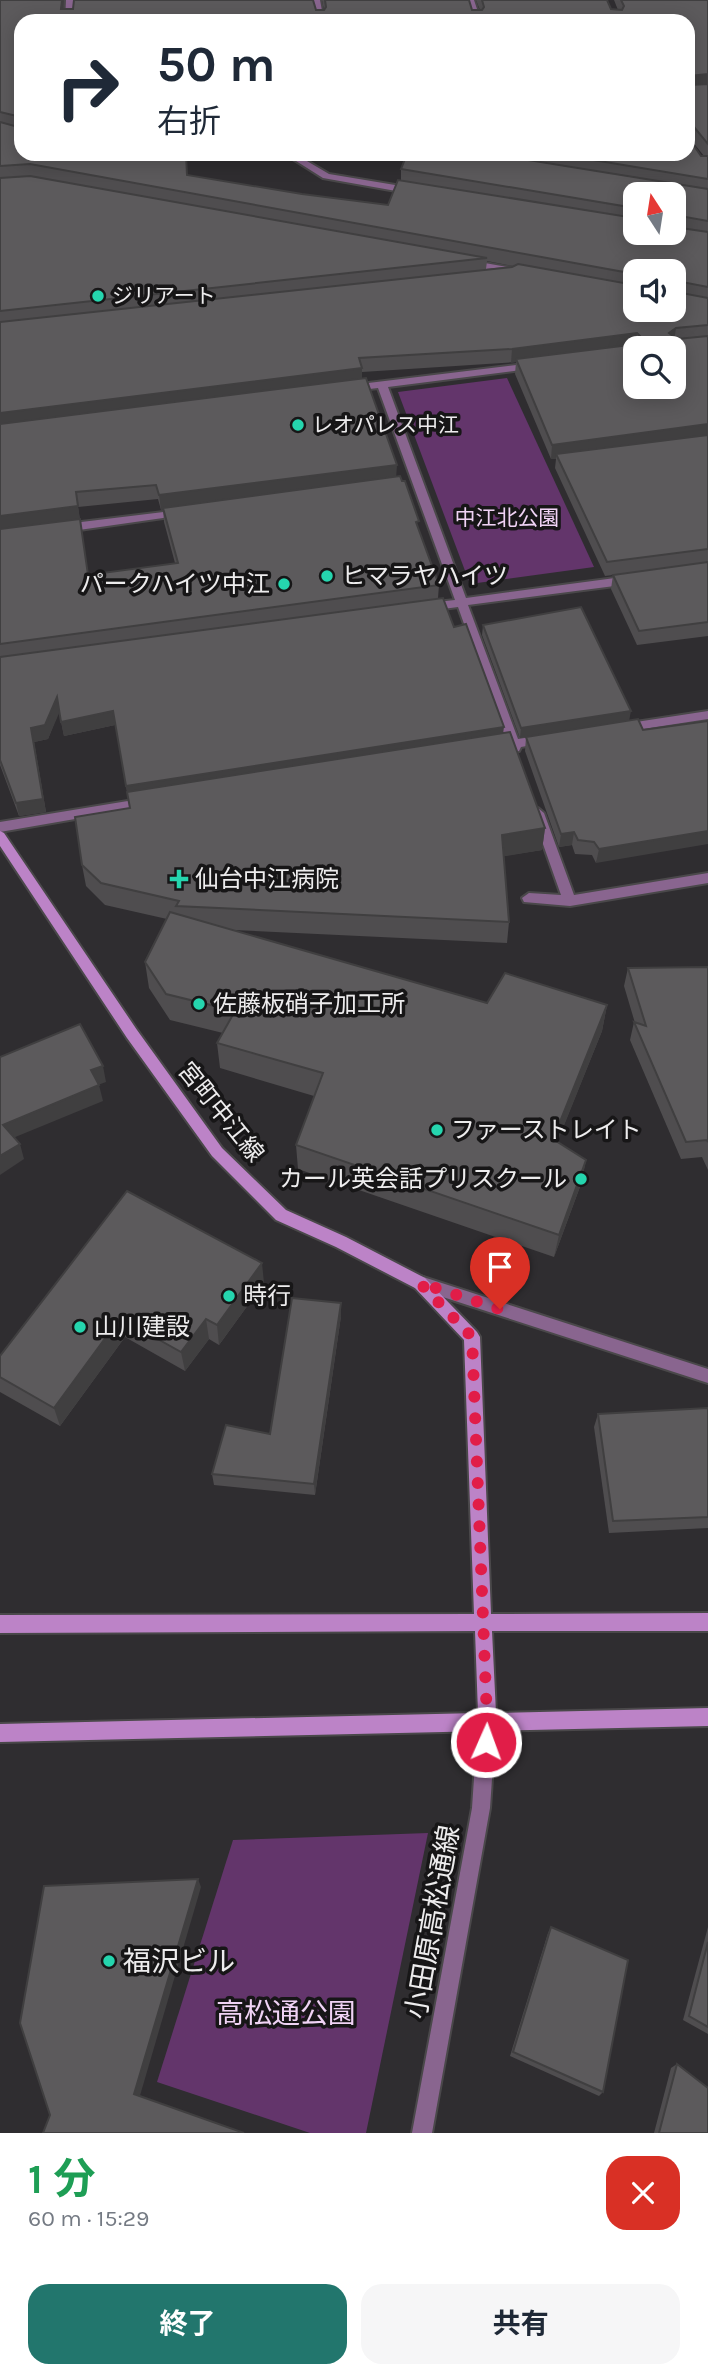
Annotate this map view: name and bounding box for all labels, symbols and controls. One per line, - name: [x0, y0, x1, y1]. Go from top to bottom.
- text: 50 m: [157, 36, 275, 93]
- icon: right: [42, 42, 133, 133]
- text: 右折: [157, 103, 221, 140]
- north arrow: [623, 182, 686, 245]
- map controls: [623, 182, 686, 399]
- button: sound: [623, 259, 686, 322]
- place label: ジリアート: [112, 284, 216, 308]
- marker: ジリアート: [90, 288, 106, 304]
- button: search: [623, 336, 686, 399]
- place label: レオパレス中江: [312, 413, 459, 437]
- marker: レオパレス中江: [290, 417, 306, 433]
- park label: 中江北公園: [455, 506, 560, 530]
- place label: ヒマラヤハイツ: [341, 562, 508, 590]
- marker: ヒマラヤハイツ: [319, 568, 335, 584]
- place label: パークハイツ中江: [80, 570, 270, 598]
- marker: パークハイツ中江: [276, 576, 292, 592]
- place label: 仙台中江病院: [195, 865, 339, 893]
- marker: 仙台中江病院: [169, 869, 189, 889]
- place label: 佐藤板硝子加工所: [213, 990, 405, 1018]
- marker: 佐藤板硝子加工所: [191, 996, 207, 1012]
- street label: 宮町中江線: [172, 1057, 270, 1167]
- place label: ファーストレイト: [451, 1116, 642, 1144]
- marker: ファーストレイト: [429, 1122, 445, 1138]
- place label: カール英会話プリスクール: [279, 1165, 567, 1193]
- marker: カール英会話プリスクール: [573, 1171, 589, 1187]
- pin: [470, 1237, 530, 1309]
- icon: arrive: [481, 1248, 519, 1286]
- place label: 時行: [243, 1282, 291, 1310]
- marker: 時行: [221, 1288, 237, 1304]
- place label: 山川建設: [94, 1313, 190, 1341]
- marker: 山川建設: [72, 1319, 88, 1335]
- position arrow: [449, 1705, 523, 1779]
- street label: 小田原高松通線: [399, 1823, 466, 2021]
- place label: 福沢ビル: [123, 1945, 235, 1978]
- marker: 福沢ビル: [101, 1953, 117, 1969]
- park label: 高松通公園: [216, 1997, 356, 2030]
- text: 1 分: [28, 2154, 96, 2204]
- button: close: [606, 2156, 680, 2230]
- text: 60 m · 15:29: [28, 2205, 149, 2232]
- button: 終了: [28, 2284, 347, 2364]
- button: 共有: [361, 2284, 680, 2364]

